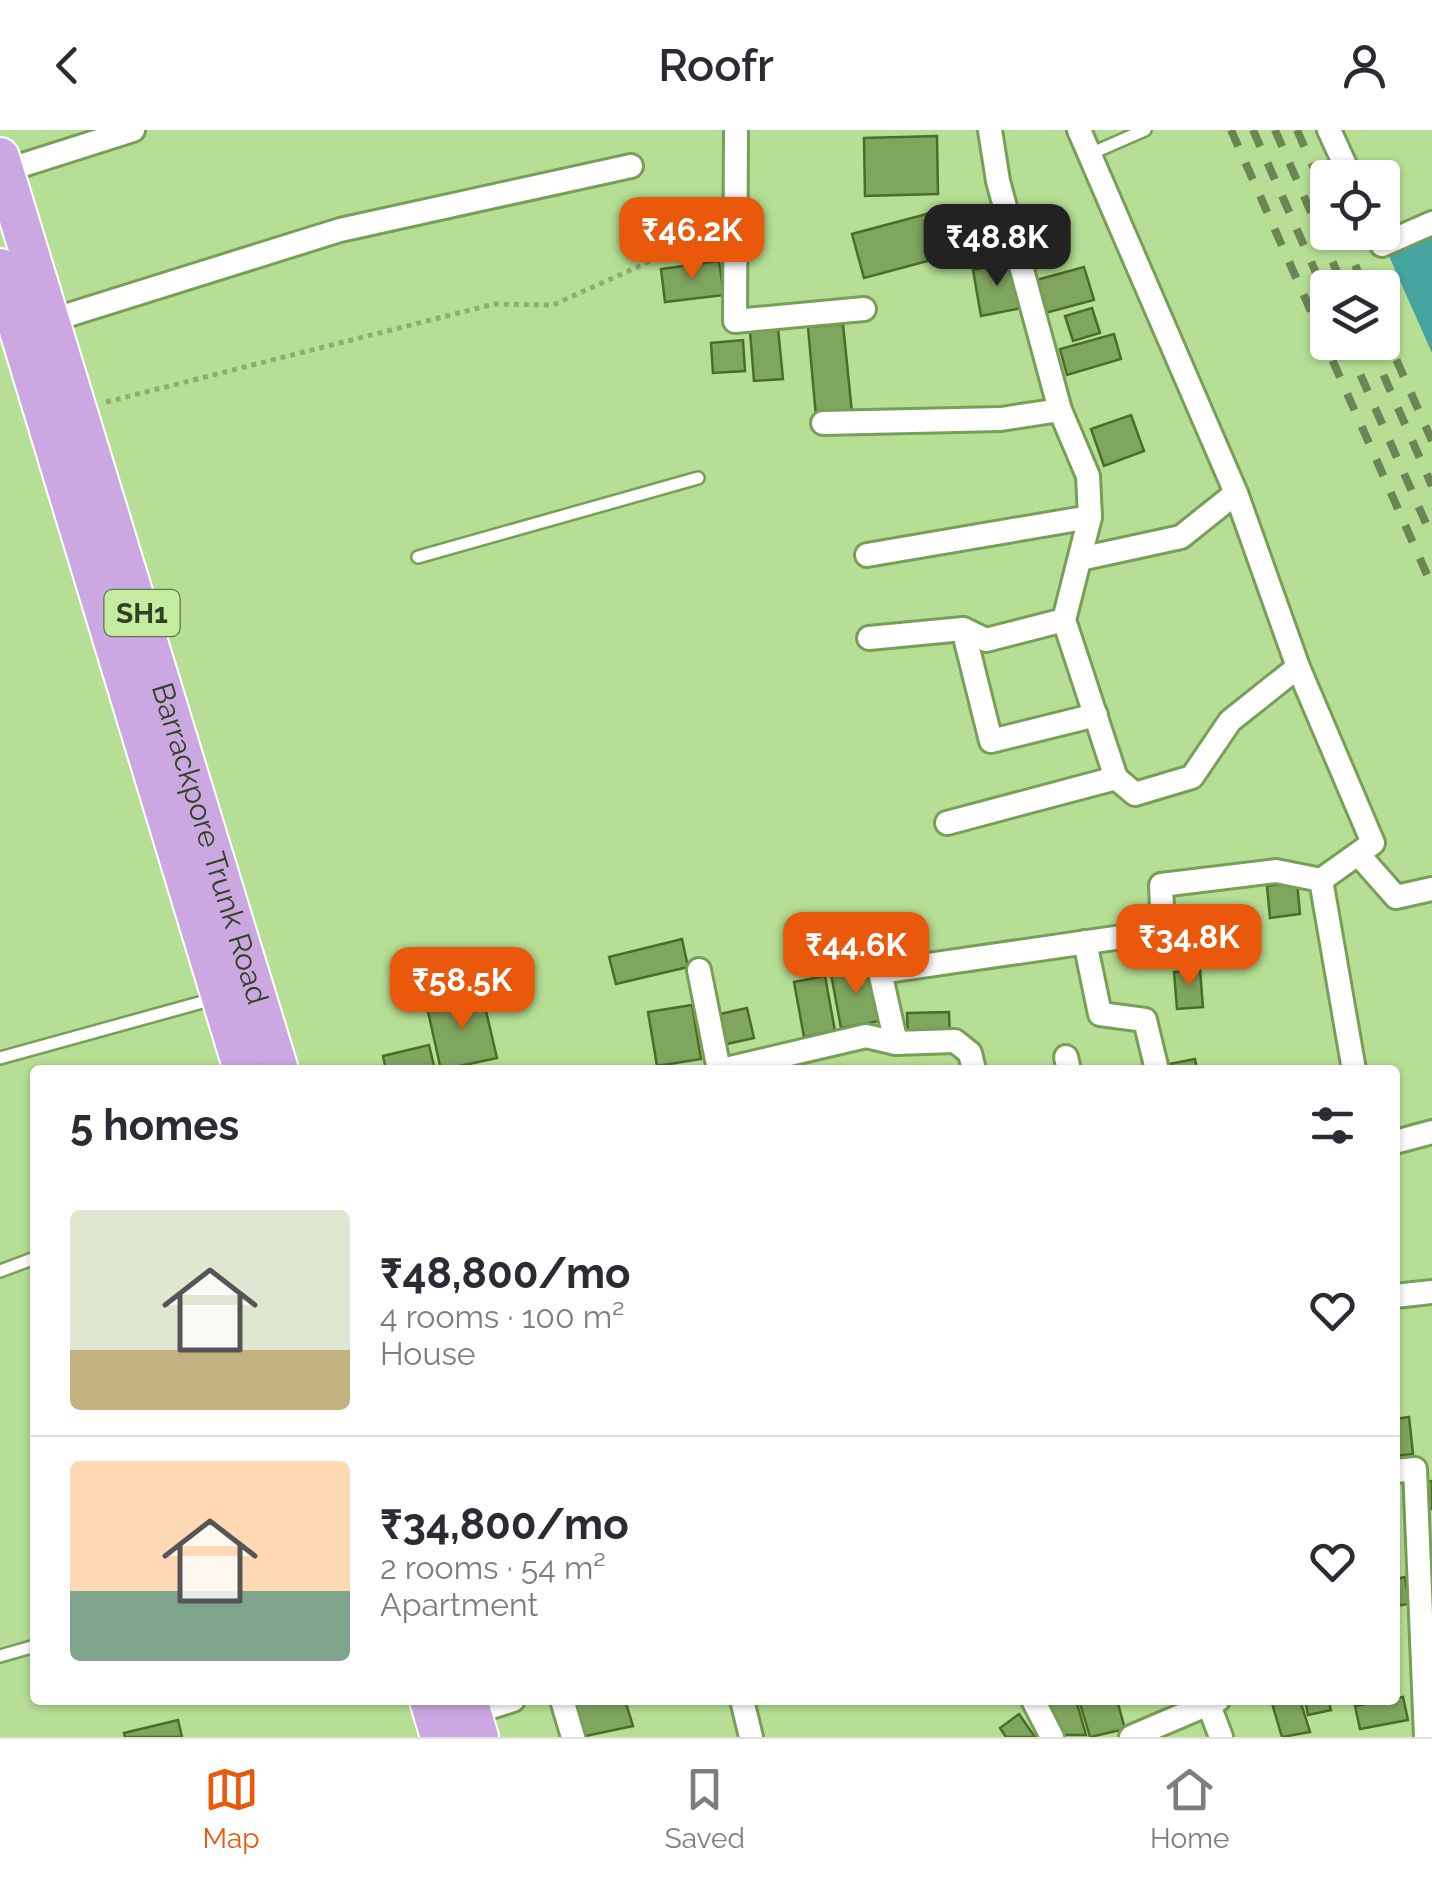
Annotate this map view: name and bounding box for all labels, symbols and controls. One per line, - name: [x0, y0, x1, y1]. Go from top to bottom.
- icon: back: [40, 38, 95, 93]
- icon: person: [1337, 38, 1392, 93]
- text: Roofr: [658, 39, 774, 92]
- map controls: [1310, 160, 1400, 360]
- button: locate: [1310, 160, 1400, 250]
- pin: ₹46.2K: [611, 197, 773, 282]
- pin: ₹48.8K: [916, 204, 1078, 289]
- text: ₹46.2K: [641, 211, 743, 248]
- text: ₹48.8K: [946, 218, 1048, 255]
- button: layers: [1310, 270, 1400, 360]
- road number: SH1: [104, 590, 180, 636]
- street label: Barrackpore Trunk Road: [145, 679, 276, 1008]
- pin: ₹34.8K: [1108, 904, 1270, 989]
- pin: ₹44.6K: [775, 912, 937, 997]
- text: ₹34.8K: [1138, 918, 1240, 955]
- text: ₹44.6K: [805, 926, 907, 963]
- pin: ₹58.5K: [381, 947, 543, 1032]
- text: ₹58.5K: [412, 961, 512, 998]
- icon: filters: [1305, 1098, 1360, 1153]
- text: 5 homes: [70, 1101, 239, 1150]
- text: ₹48,800/mo: [380, 1249, 631, 1298]
- icon: home: [150, 1250, 270, 1370]
- icon: heart: [1305, 1283, 1360, 1338]
- text: 4 rooms · 100 m²: [380, 1298, 625, 1335]
- text: House: [380, 1335, 476, 1372]
- text: ₹34,800/mo: [380, 1500, 629, 1549]
- icon: home: [150, 1501, 270, 1621]
- icon: heart: [1305, 1534, 1360, 1589]
- text: 2 rooms · 54 m²: [380, 1549, 606, 1586]
- text: Apartment: [380, 1586, 538, 1623]
- tab: Map: [203, 1762, 260, 1855]
- tab: Saved: [665, 1762, 745, 1855]
- tab: Home: [1150, 1762, 1229, 1855]

